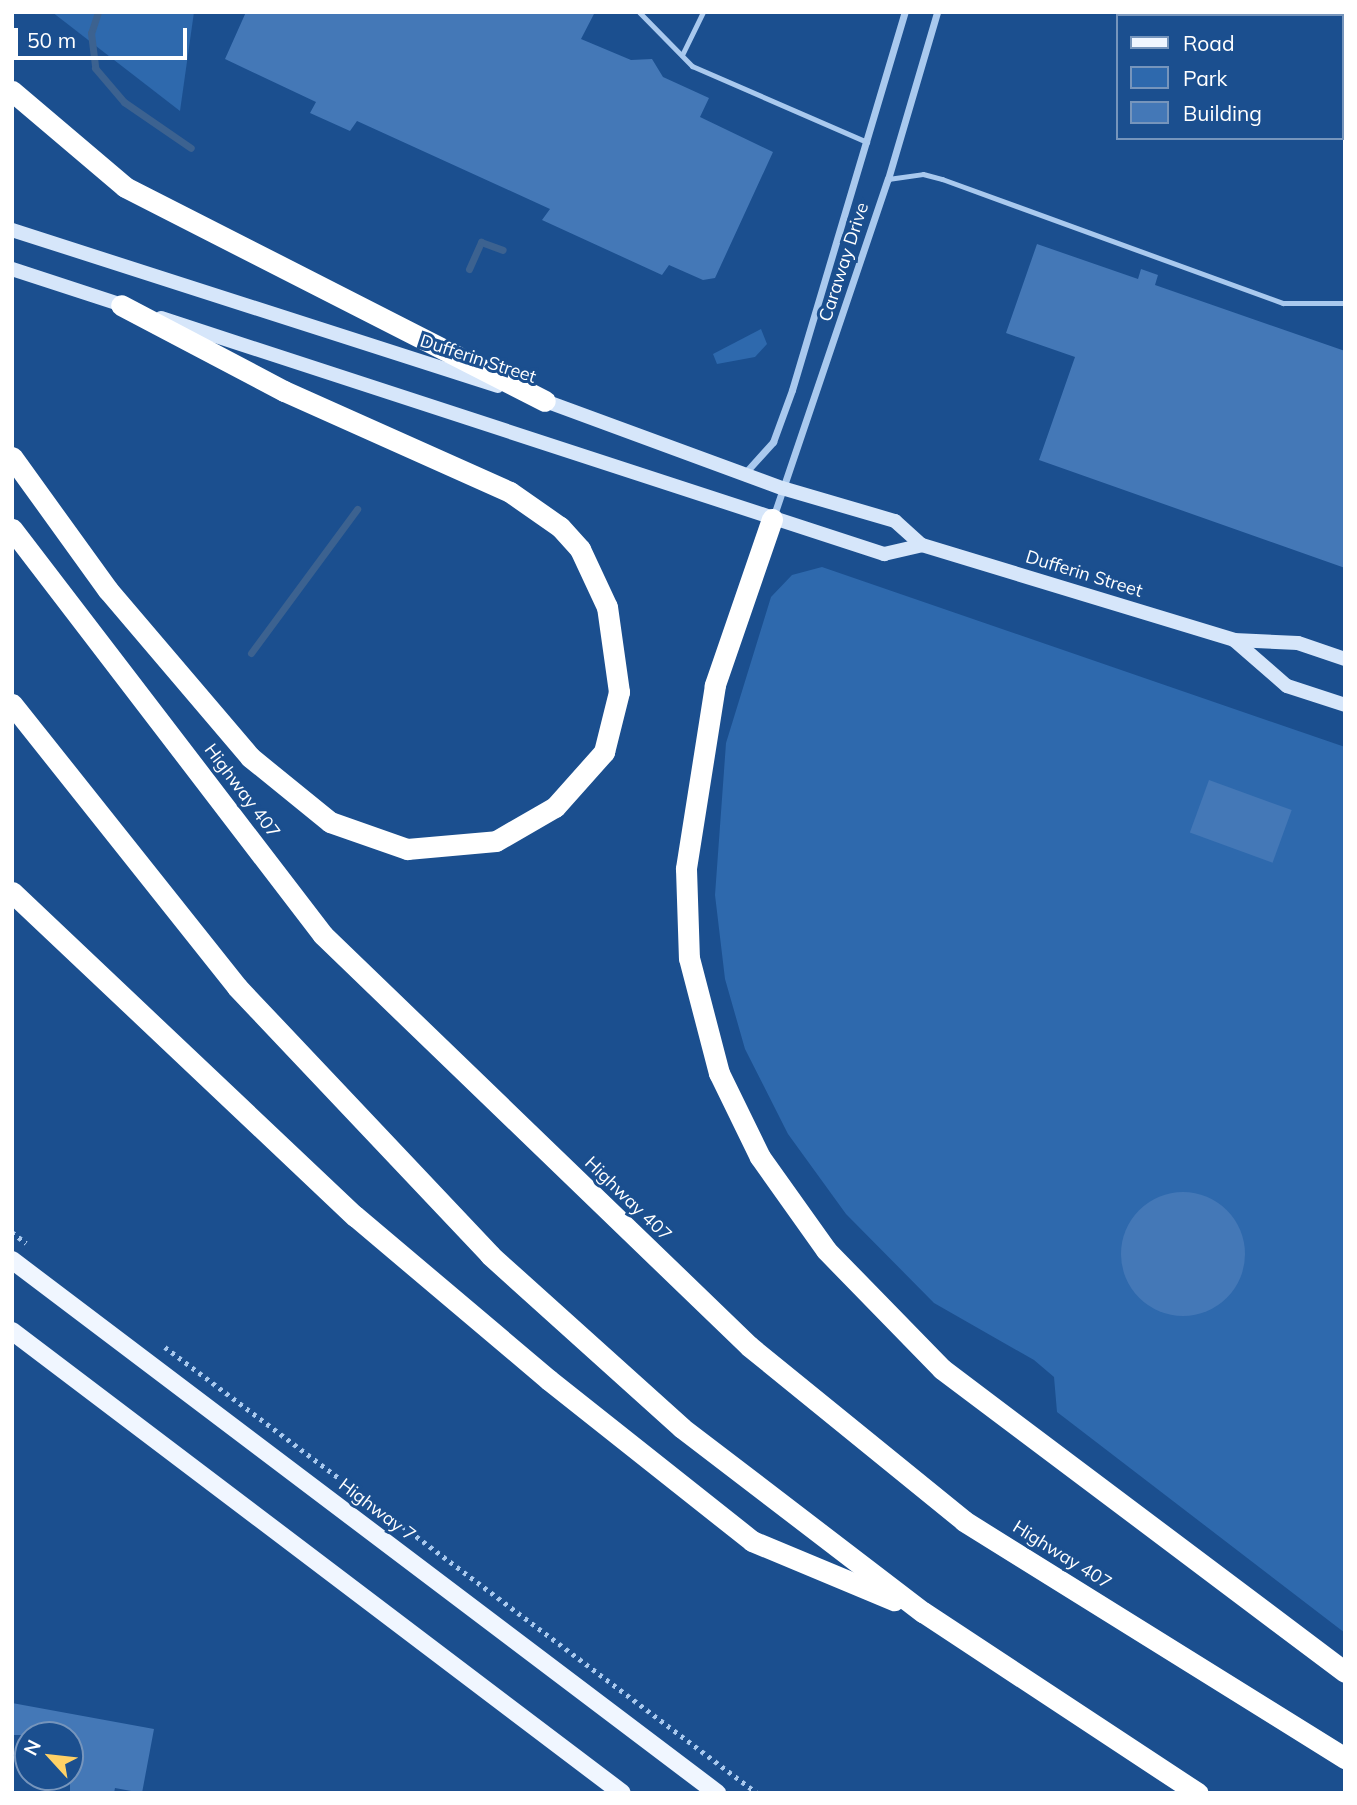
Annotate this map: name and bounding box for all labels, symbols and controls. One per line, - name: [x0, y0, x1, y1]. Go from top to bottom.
- scale bar: [18, 14, 191, 58]
- legend: [1116, 14, 1343, 140]
- text: 50 m: [27, 27, 76, 53]
- text: Road: [1183, 30, 1234, 56]
- text: Park: [1183, 65, 1227, 91]
- text: Building: [1183, 100, 1262, 126]
- street label: Caraway Drive: [815, 200, 873, 324]
- street label: Dufferin Street: [417, 330, 539, 388]
- street label: Dufferin Street: [1023, 546, 1145, 602]
- street label: Highway 407: [200, 740, 284, 842]
- street label: Highway 407: [580, 1152, 676, 1246]
- street label: Highway 7: [334, 1474, 420, 1546]
- street label: Highway 407: [1009, 1516, 1115, 1594]
- north arrow: [14, 1721, 84, 1791]
- text: N: [18, 1736, 46, 1759]

